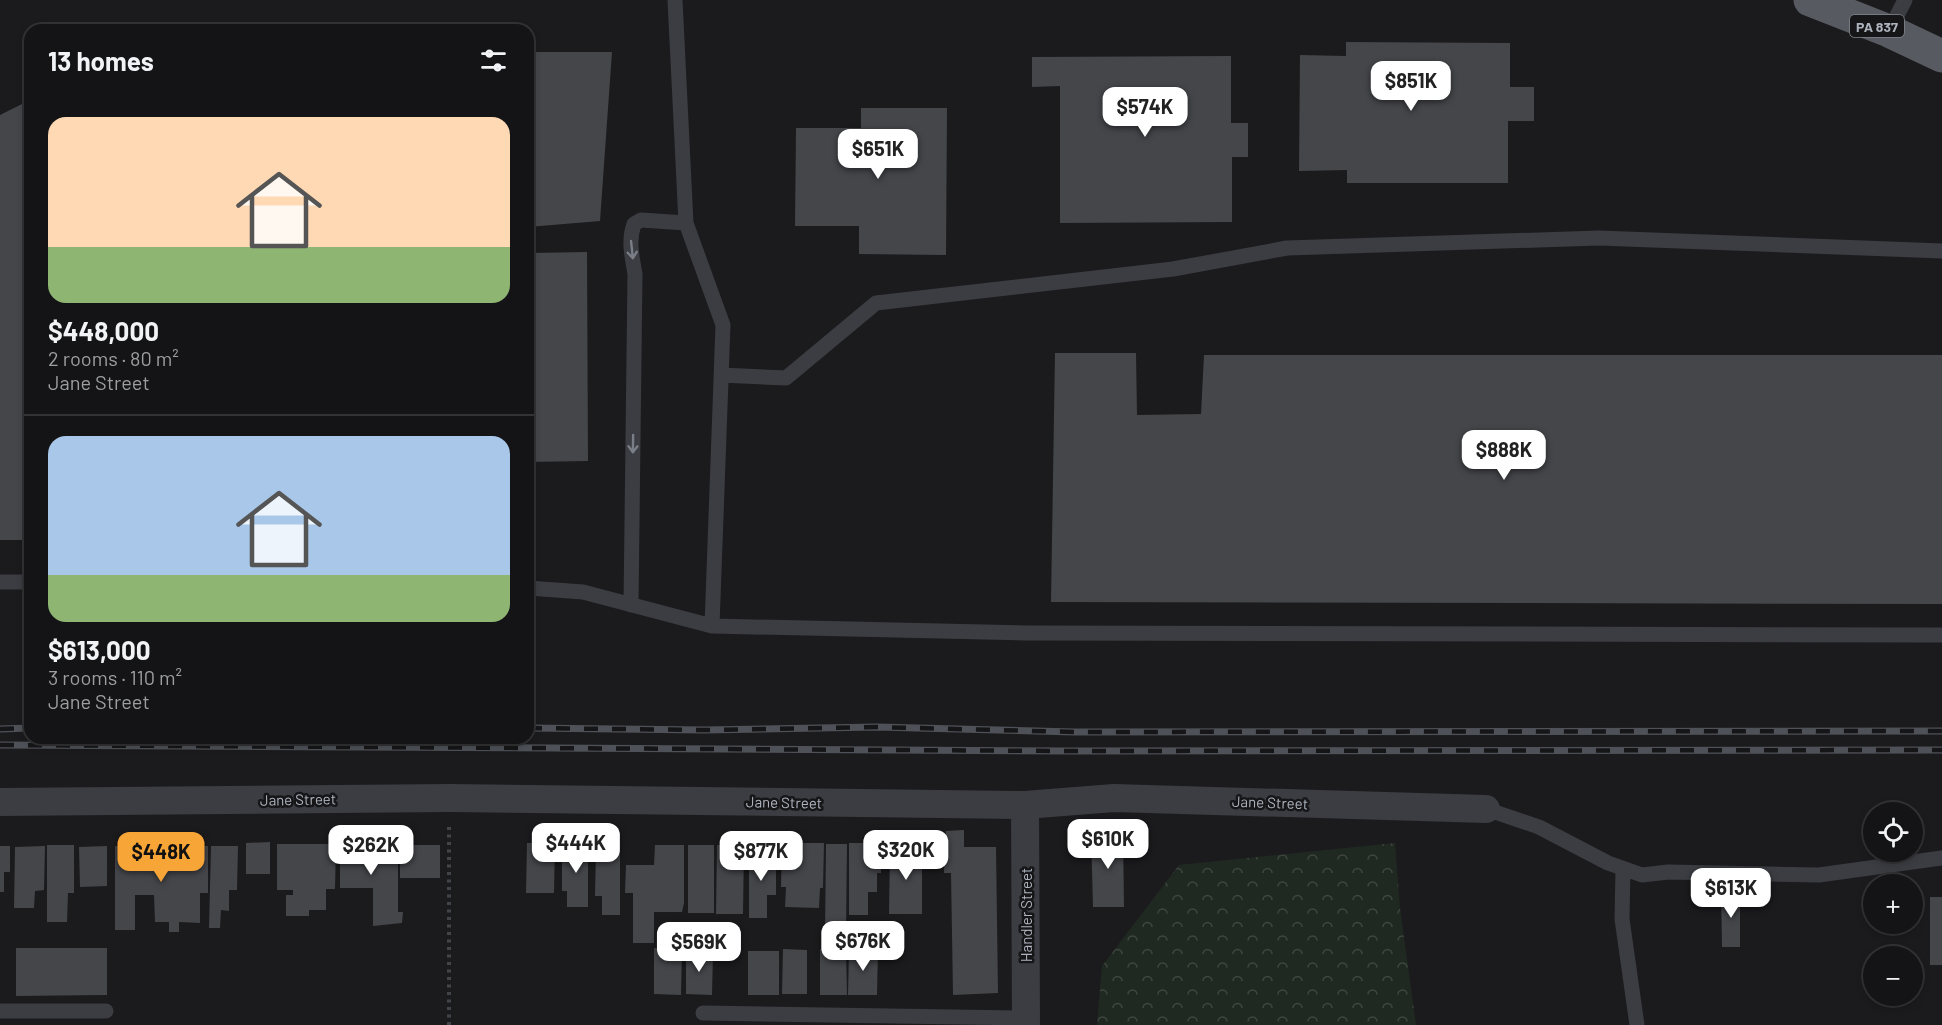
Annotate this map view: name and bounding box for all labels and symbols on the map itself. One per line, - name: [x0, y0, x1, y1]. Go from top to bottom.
- road number: PA 837: [1850, 15, 1904, 37]
- pin: $851K: [1369, 61, 1453, 112]
- pin: $574K: [1103, 87, 1187, 138]
- pin: $651K: [836, 129, 920, 180]
- one-way arrow: [626, 239, 637, 259]
- pin: $888K: [1462, 430, 1546, 481]
- one-way arrow: [627, 434, 639, 454]
- street label: Jane Street: [260, 789, 336, 809]
- street label: Jane Street: [746, 792, 822, 812]
- street label: Jane Street: [1232, 792, 1308, 812]
- pin: $610K: [1066, 819, 1150, 870]
- pin: $444K: [534, 823, 618, 874]
- pin: $262K: [329, 825, 413, 876]
- pin: $320K: [864, 830, 948, 881]
- pin: $877K: [719, 831, 803, 882]
- pin: $448K: [119, 832, 203, 883]
- street label: Handler Street: [1017, 868, 1035, 962]
- pin: $613K: [1689, 868, 1773, 919]
- pin: $676K: [821, 921, 905, 972]
- pin: $569K: [657, 922, 741, 973]

